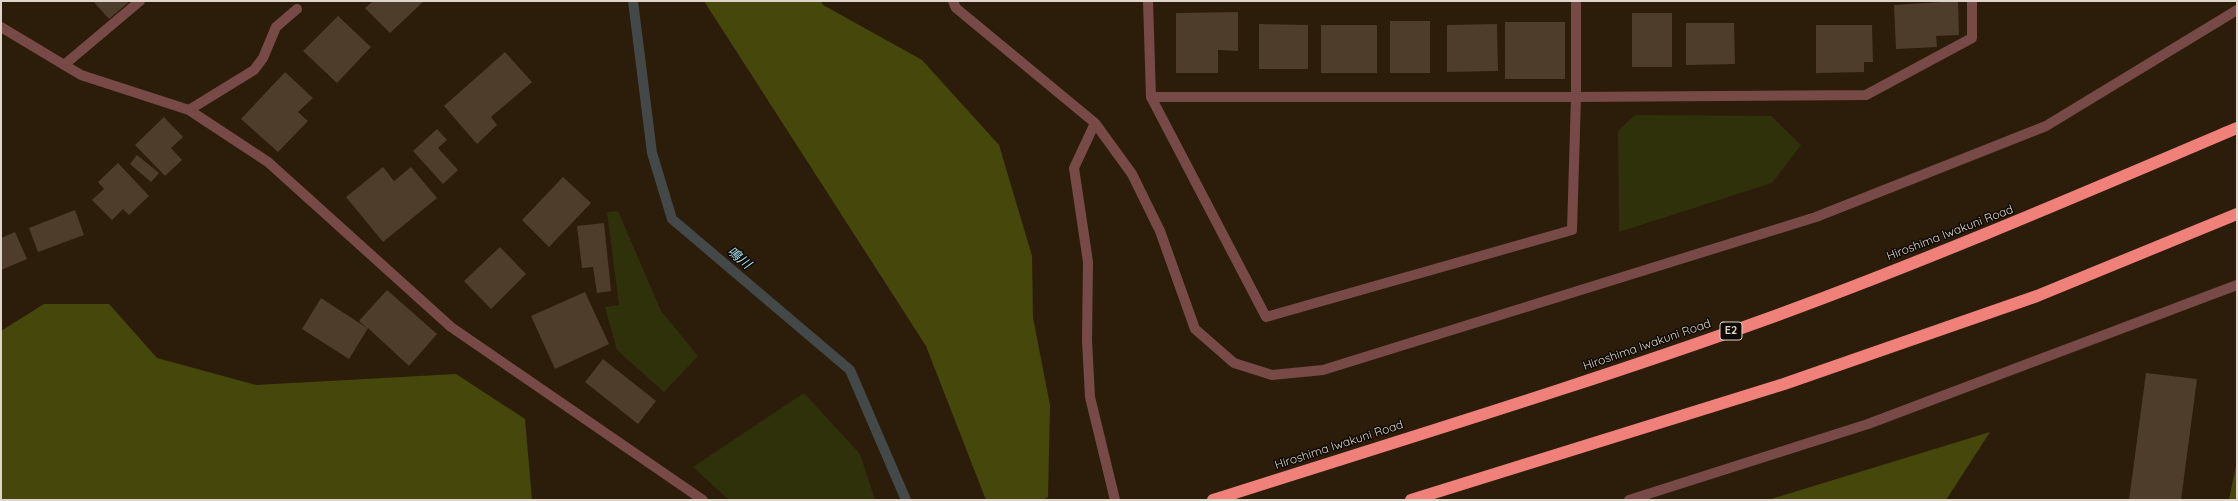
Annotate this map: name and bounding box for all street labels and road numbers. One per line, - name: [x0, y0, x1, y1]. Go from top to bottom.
- street label: Hiroshima Iwakuni Road: [1885, 202, 2015, 264]
- street label: Hiroshima Iwakuni Road: [1581, 316, 1713, 374]
- road number: E2: [1720, 322, 1742, 340]
- street label: Hiroshima Iwakuni Road: [1273, 417, 1405, 473]

